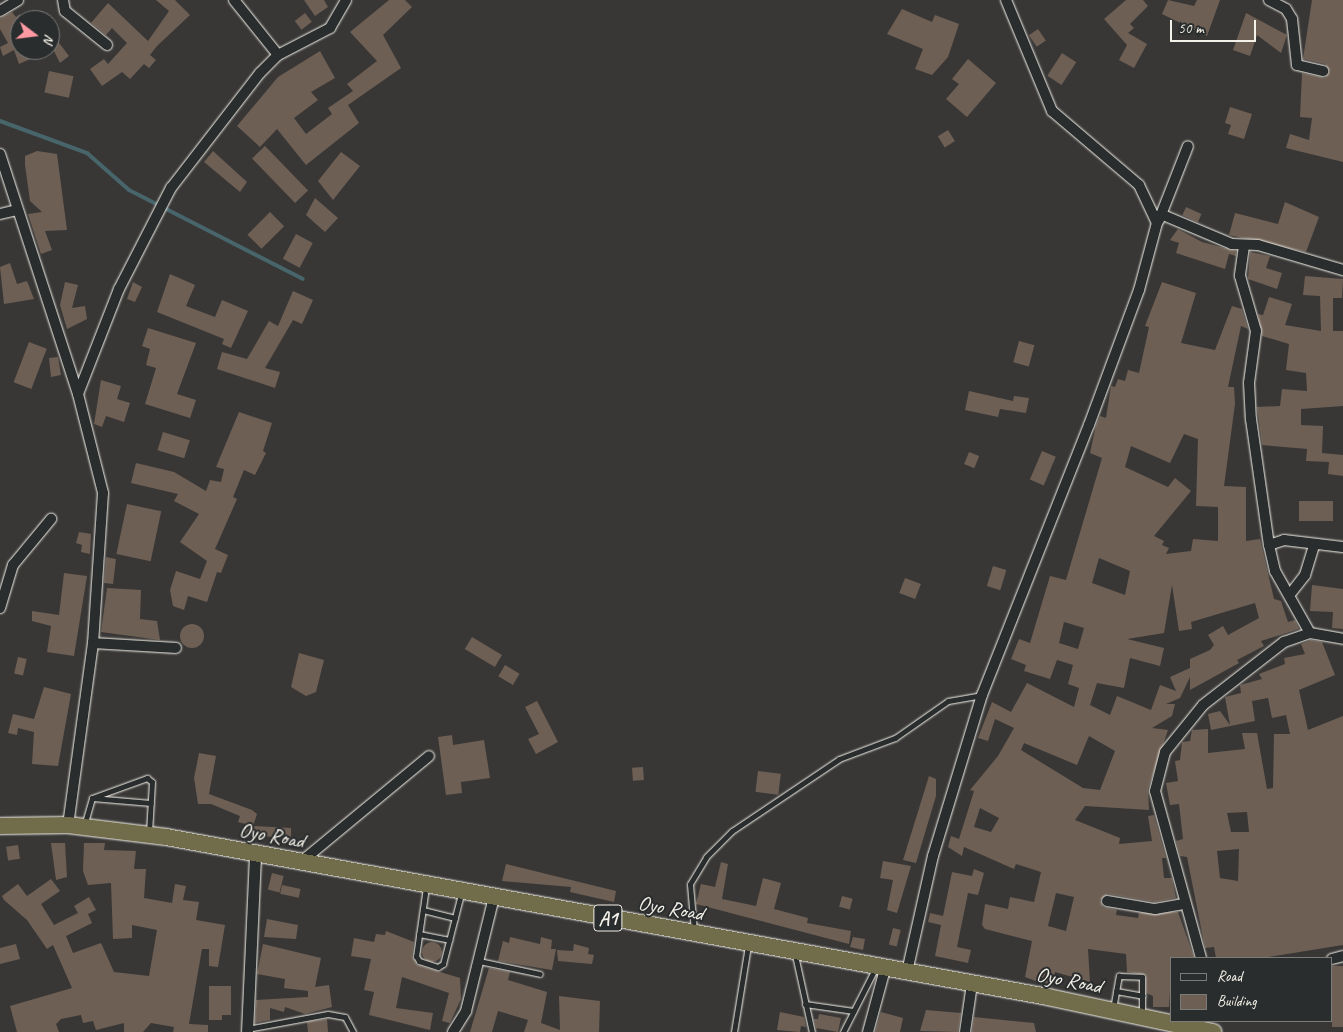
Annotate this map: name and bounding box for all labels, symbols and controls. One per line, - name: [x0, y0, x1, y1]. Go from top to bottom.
- north arrow: [10, 10, 60, 60]
- scale bar: [1173, 10, 1259, 42]
- text: 50 m: [1178, 19, 1204, 38]
- text: N: [40, 32, 58, 45]
- street label: Oyo Road: [237, 817, 307, 853]
- street label: Oyo Road: [636, 890, 706, 926]
- road number: A1: [593, 900, 623, 936]
- legend: [1170, 957, 1333, 1022]
- street label: Oyo Road: [1034, 961, 1104, 999]
- text: Road: [1217, 967, 1242, 986]
- text: Building: [1217, 992, 1256, 1011]

